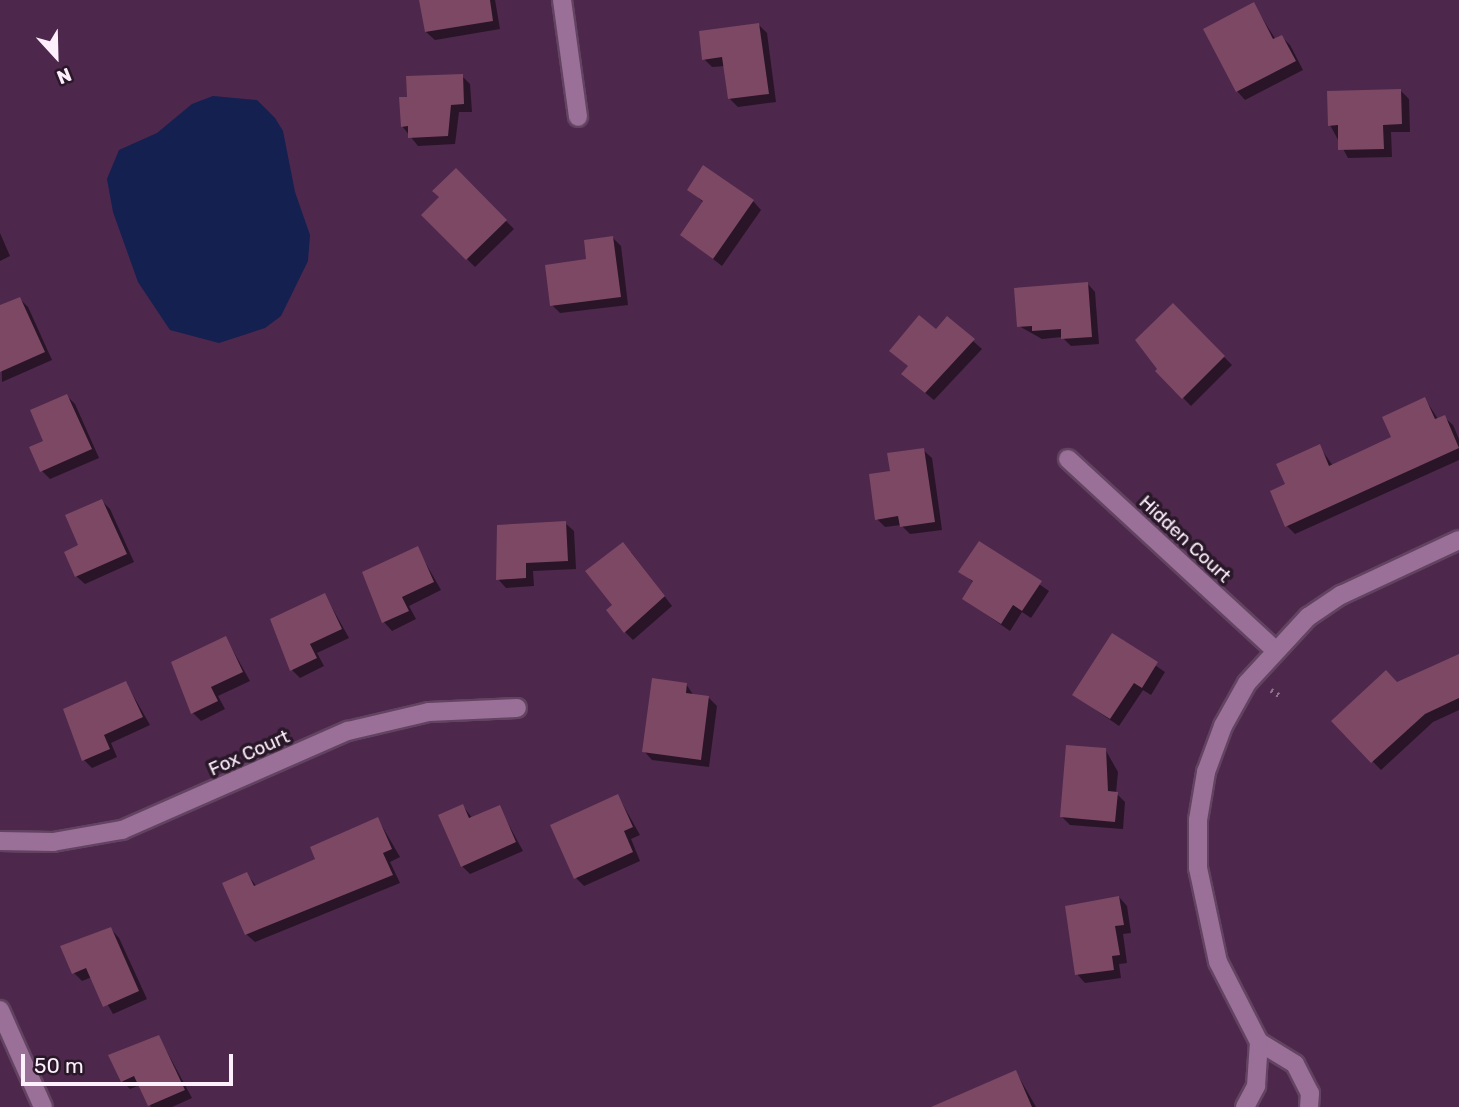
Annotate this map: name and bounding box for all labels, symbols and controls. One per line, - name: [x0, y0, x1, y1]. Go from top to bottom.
- north arrow: [21, 21, 91, 91]
- text: N: [53, 63, 75, 89]
- street label: Hidden Court: [1134, 491, 1236, 587]
- street label: Fox Court: [205, 725, 293, 781]
- scale bar: [24, 1040, 236, 1084]
- text: 50 m: [34, 1053, 84, 1078]

